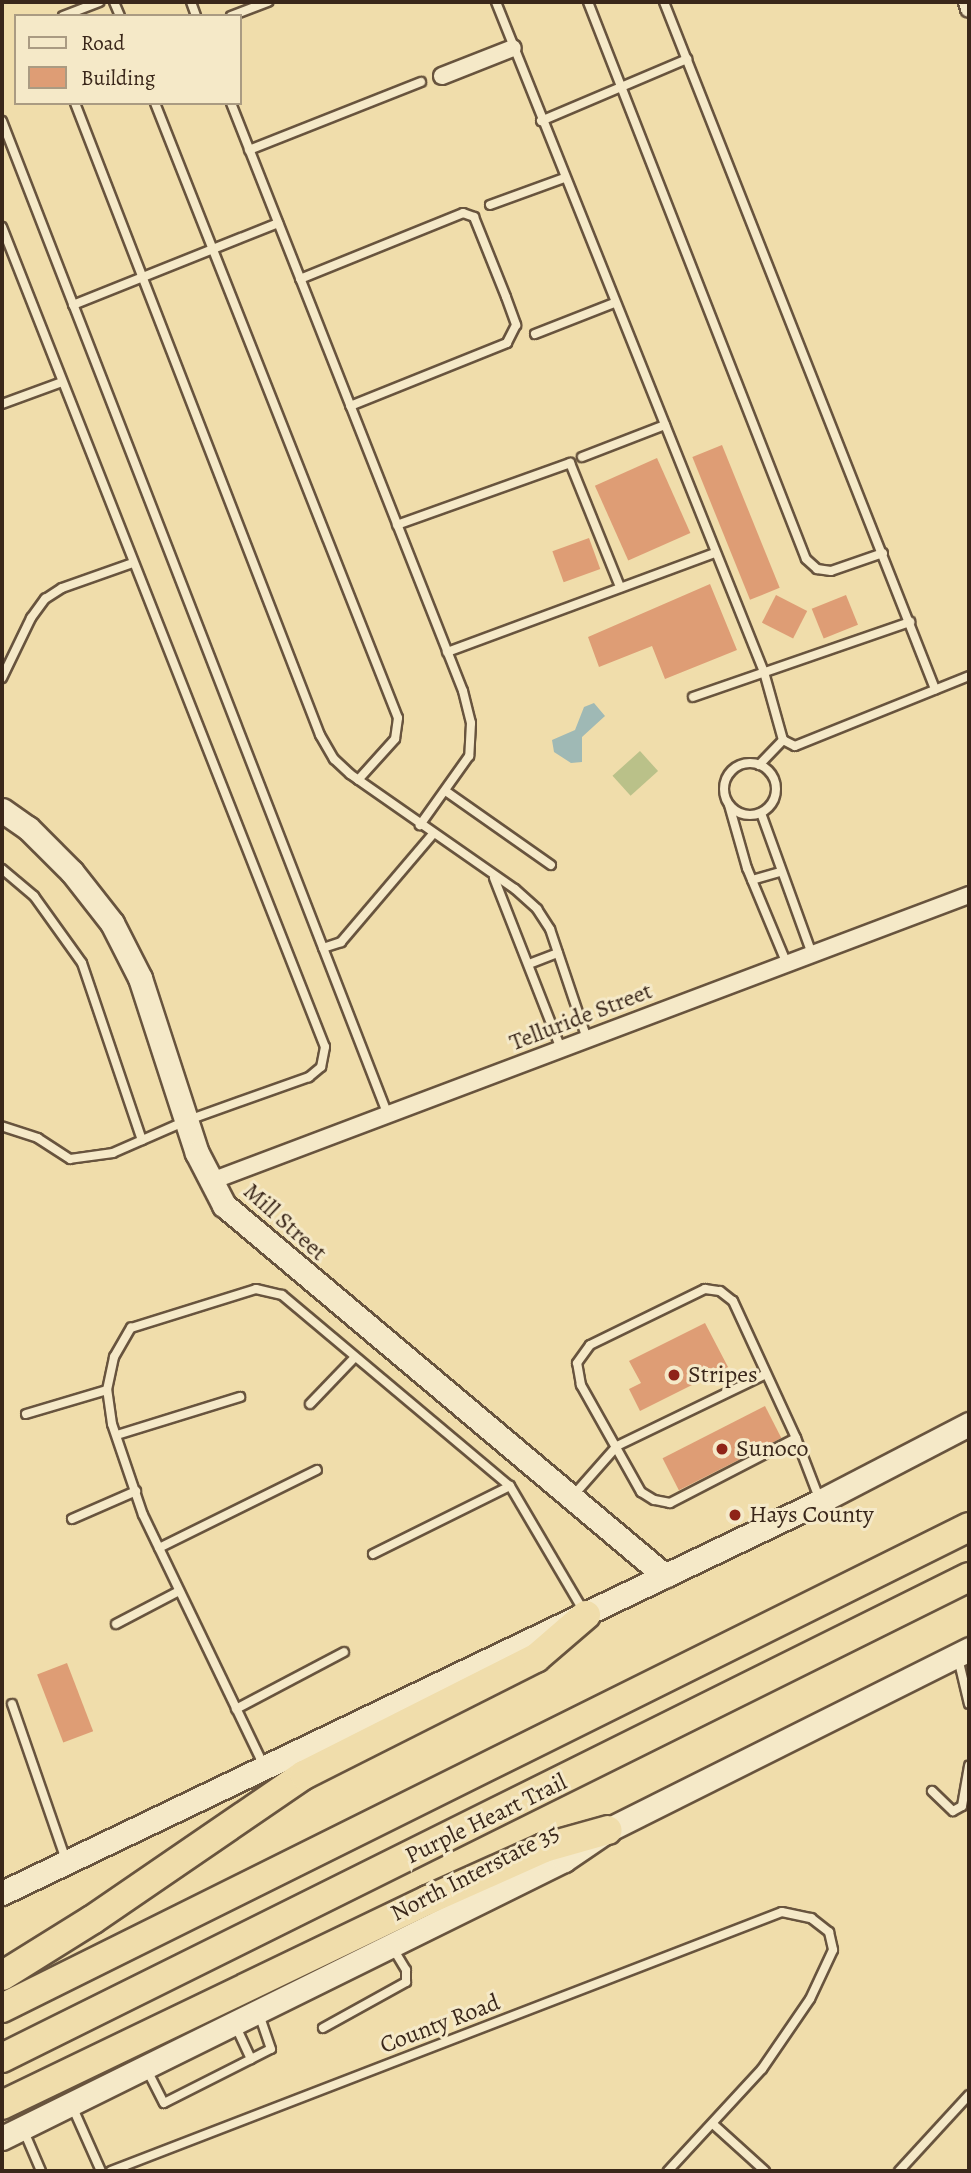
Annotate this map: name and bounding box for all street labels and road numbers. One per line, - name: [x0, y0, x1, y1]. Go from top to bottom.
- street label: Telluride Street: [506, 977, 656, 1057]
- street label: Mill Street: [237, 1177, 333, 1267]
- street label: Purple Heart Trail: [401, 1767, 571, 1871]
- street label: North Interstate 35: [386, 1818, 564, 1928]
- street label: County Road: [376, 1988, 504, 2060]

